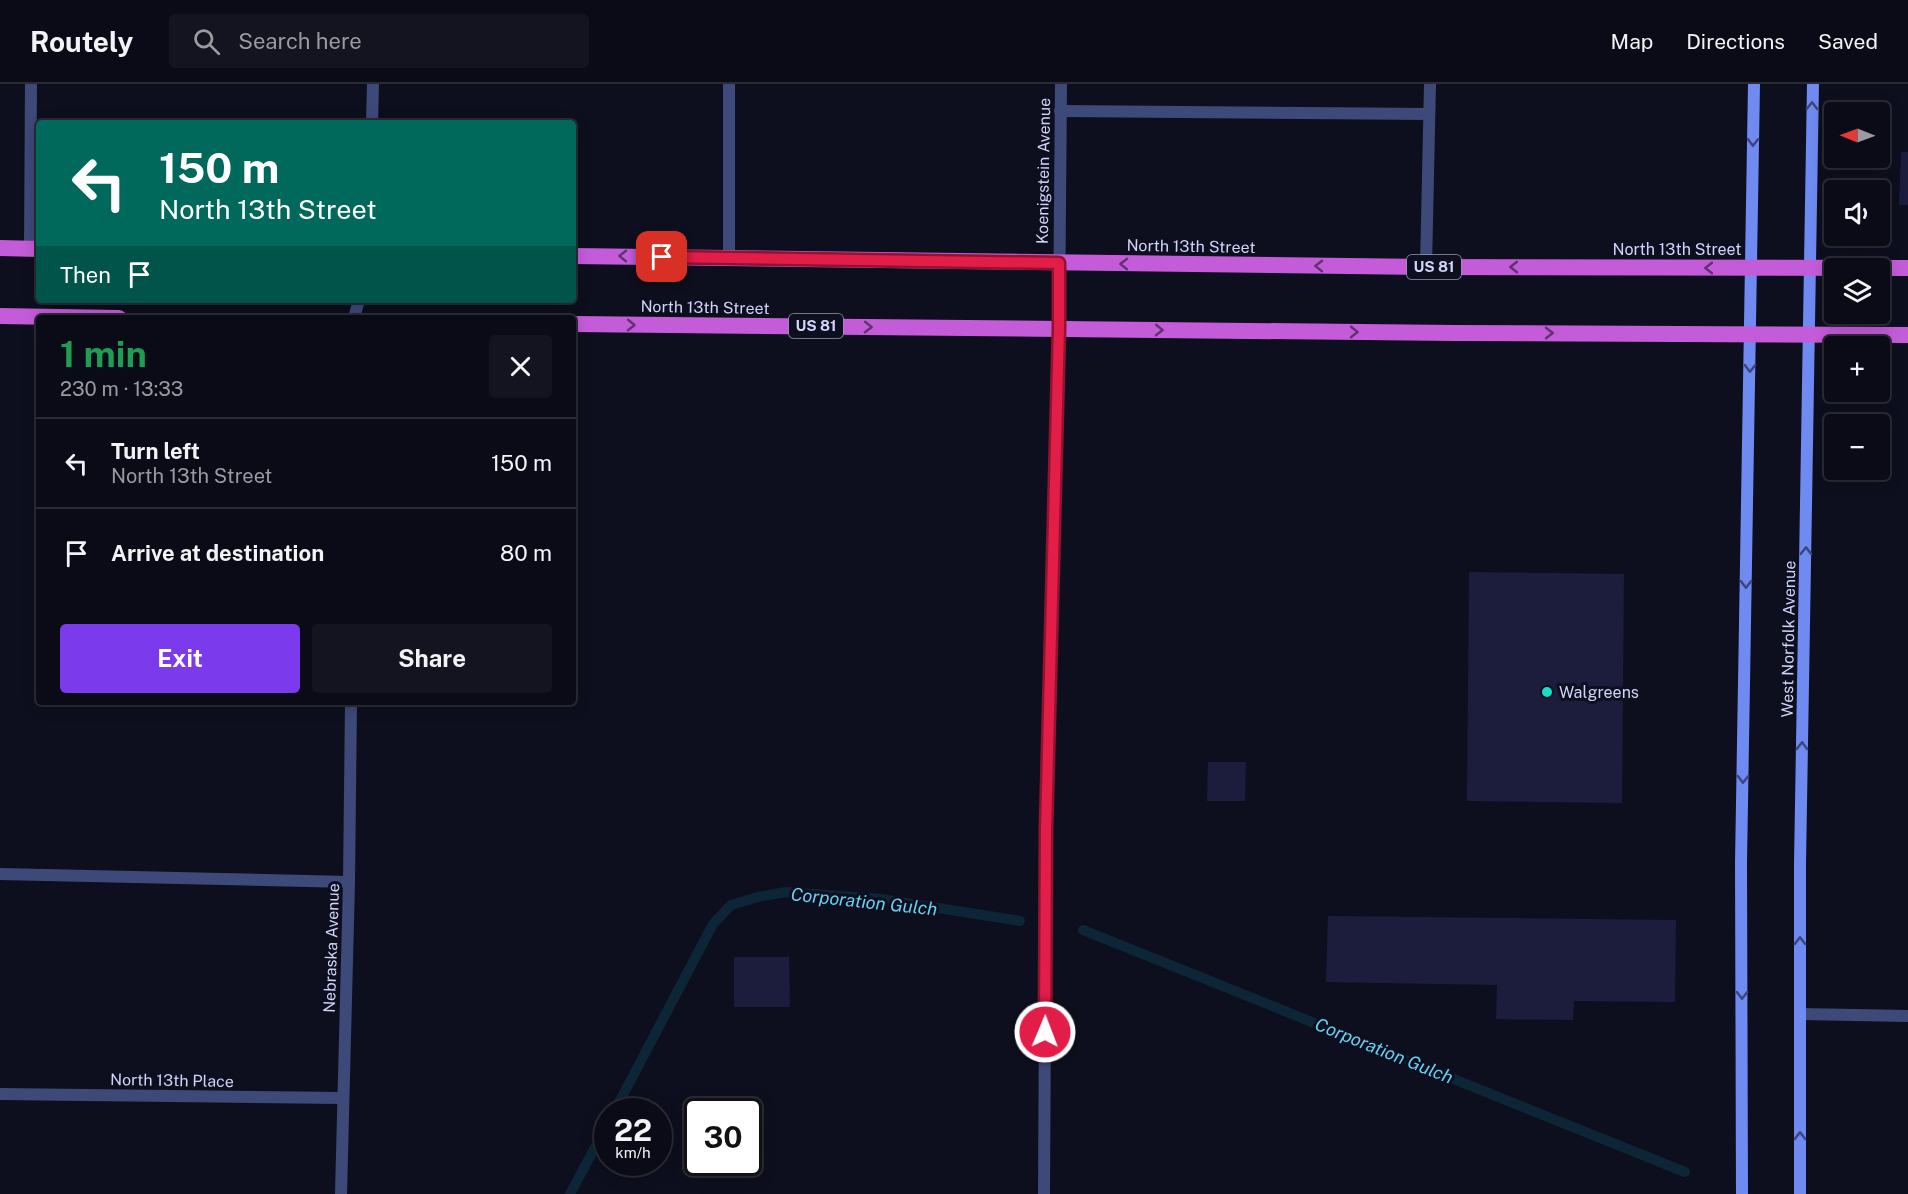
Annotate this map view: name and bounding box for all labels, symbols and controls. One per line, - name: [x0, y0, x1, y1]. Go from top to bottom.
- search box: [169, 14, 589, 68]
- text: Routely: [30, 25, 133, 58]
- icon: search: [190, 25, 223, 58]
- text: Search here: [238, 28, 362, 54]
- text: Map: [1611, 29, 1653, 54]
- text: Directions: [1686, 29, 1785, 54]
- text: Saved: [1818, 29, 1878, 54]
- street label: Koenigstein Avenue: [1033, 98, 1054, 244]
- one-way arrow: [1806, 101, 1818, 110]
- north arrow: [1824, 102, 1890, 168]
- map controls: [1824, 102, 1890, 480]
- one-way arrow: [1747, 138, 1759, 147]
- text: 150 m: [159, 143, 279, 192]
- icon: left: [60, 144, 138, 222]
- button: sound: [1824, 180, 1890, 246]
- text: North 13th Street: [159, 193, 377, 225]
- pin: [636, 231, 687, 282]
- street label: North 13th Street: [1126, 236, 1256, 257]
- icon: arrive: [645, 240, 678, 273]
- street label: North 13th Street: [1612, 240, 1742, 259]
- one-way arrow: [618, 250, 627, 262]
- road number: US 81: [1407, 255, 1461, 279]
- one-way arrow: [1119, 257, 1128, 270]
- icon: arrive: [123, 258, 156, 291]
- button: layers: [1824, 258, 1890, 324]
- one-way arrow: [1314, 260, 1323, 272]
- one-way arrow: [1509, 261, 1518, 273]
- text: Then: [60, 262, 111, 288]
- one-way arrow: [1704, 262, 1713, 274]
- street label: North 13th Street: [640, 297, 770, 318]
- road number: US 81: [789, 314, 843, 338]
- one-way arrow: [627, 318, 636, 331]
- one-way arrow: [864, 321, 873, 333]
- one-way arrow: [1155, 323, 1164, 336]
- one-way arrow: [1350, 326, 1359, 338]
- one-way arrow: [1545, 327, 1554, 339]
- text: 1 min: [60, 333, 147, 375]
- button: close: [489, 335, 552, 398]
- button: +: [1824, 336, 1890, 402]
- one-way arrow: [1744, 364, 1756, 373]
- text: 230 m · 13:33: [60, 377, 183, 401]
- button: −: [1824, 414, 1890, 480]
- text: Turn left: [111, 438, 200, 464]
- icon: left: [60, 447, 93, 480]
- text: 150 m: [491, 450, 552, 476]
- text: North 13th Street: [111, 464, 272, 488]
- icon: arrive: [60, 537, 93, 570]
- text: Arrive at destination: [111, 540, 324, 566]
- text: 80 m: [500, 540, 552, 566]
- one-way arrow: [1799, 546, 1812, 555]
- street label: West Norfolk Avenue: [1778, 560, 1799, 718]
- one-way arrow: [1740, 580, 1752, 589]
- button: Exit: [60, 624, 300, 693]
- button: Share: [312, 624, 552, 693]
- place label: Walgreens: [1559, 683, 1639, 702]
- marker: Walgreens: [1540, 685, 1554, 699]
- one-way arrow: [1796, 741, 1809, 750]
- one-way arrow: [1737, 775, 1749, 784]
- street label: Nebraska Avenue: [320, 883, 343, 1013]
- water label: Corporation Gulch: [790, 883, 938, 920]
- one-way arrow: [1794, 936, 1806, 945]
- one-way arrow: [1736, 991, 1748, 1000]
- position arrow: [1013, 1000, 1077, 1064]
- water label: Corporation Gulch: [1312, 1013, 1456, 1088]
- street label: North 13th Place: [110, 1070, 234, 1091]
- speed limit sign: 30: [684, 1098, 762, 1176]
- text: 22: [614, 1112, 652, 1148]
- one-way arrow: [1794, 1131, 1806, 1140]
- text: km/h: [615, 1144, 651, 1161]

